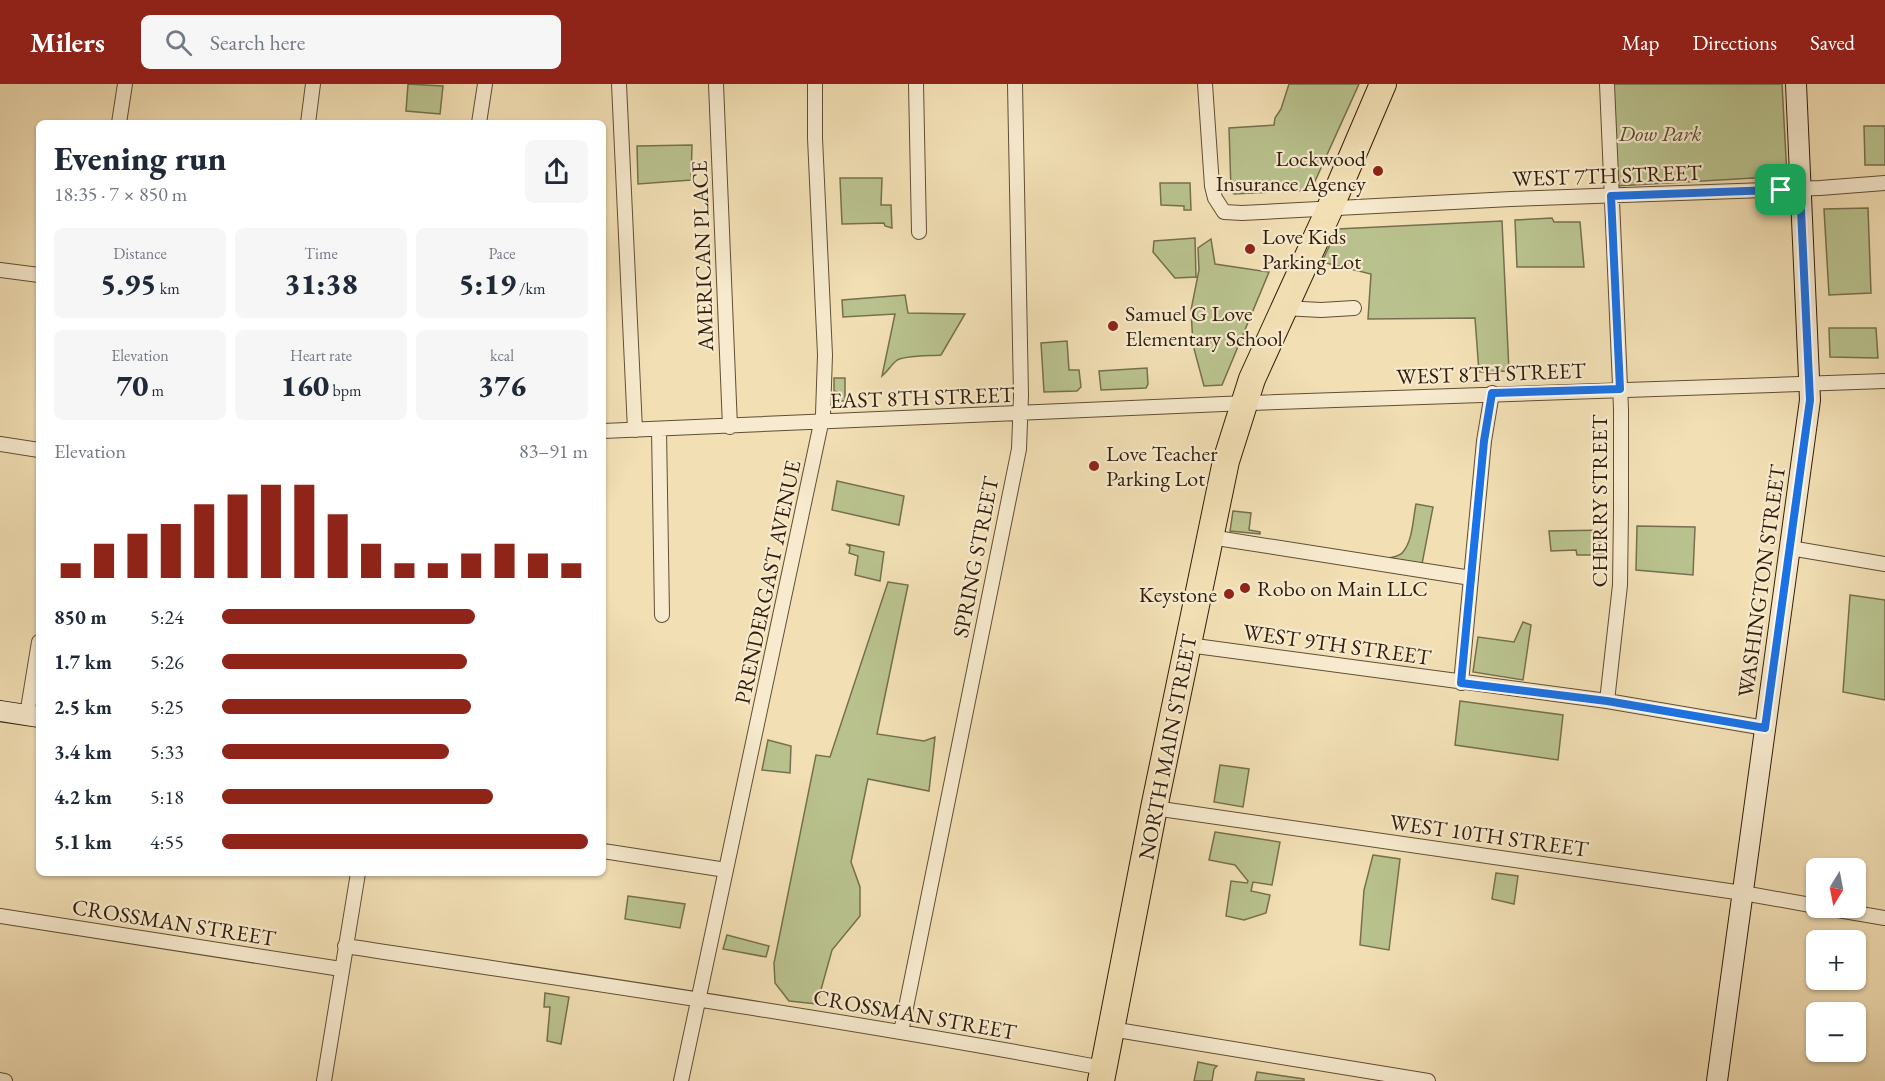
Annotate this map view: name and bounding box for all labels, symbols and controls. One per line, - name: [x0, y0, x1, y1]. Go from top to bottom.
- search box: [141, 15, 561, 69]
- text: Milers: [30, 24, 105, 60]
- icon: search: [162, 26, 195, 59]
- text: Search here: [210, 28, 305, 57]
- text: Map: [1622, 29, 1659, 56]
- text: Directions: [1692, 29, 1777, 56]
- text: Saved: [1810, 29, 1855, 56]
- park label: Dow Park: [1617, 119, 1702, 148]
- text: Evening run: [54, 137, 226, 180]
- button: share: [525, 140, 588, 203]
- place label: Lockwood Insurance Agency: [1216, 144, 1367, 198]
- street label: WEST 7TH STREET: [1512, 158, 1703, 193]
- street label: AMERICAN PLACE: [685, 160, 720, 353]
- marker: Lockwood Insurance Agency: [1371, 164, 1385, 178]
- pin: [1755, 164, 1806, 215]
- icon: arrive: [1764, 173, 1797, 206]
- text: 18:35 · 7 × 850 m: [54, 181, 187, 207]
- place label: Love Kids Parking Lot: [1262, 222, 1361, 276]
- marker: Love Kids Parking Lot: [1243, 242, 1257, 256]
- text: Distance: [113, 243, 167, 264]
- text: Time: [304, 243, 338, 264]
- text: Pace: [489, 243, 515, 264]
- text: 5.95: [100, 264, 156, 303]
- text: 31:38: [284, 264, 358, 303]
- text: 5:19: [459, 264, 516, 303]
- text: km: [156, 278, 180, 299]
- text: /km: [516, 278, 545, 299]
- place label: Samuel G Love Elementary School: [1125, 299, 1283, 353]
- marker: Samuel G Love Elementary School: [1106, 319, 1120, 333]
- text: Elevation: [111, 345, 169, 366]
- text: Heart rate: [290, 345, 352, 366]
- text: kcal: [490, 345, 514, 366]
- street label: WEST 8TH STREET: [1396, 356, 1587, 391]
- text: 70: [116, 366, 148, 405]
- text: 160: [281, 366, 329, 405]
- text: 376: [478, 366, 526, 405]
- text: m: [148, 380, 164, 401]
- text: bpm: [329, 380, 361, 401]
- street label: EAST 8TH STREET: [829, 380, 1015, 415]
- street label: CHERRY STREET: [1585, 414, 1614, 587]
- text: Elevation: [54, 438, 126, 464]
- text: 83–91 m: [519, 438, 588, 464]
- place label: Love Teacher Parking Lot: [1106, 439, 1218, 493]
- street label: PRENDERGAST AVENUE: [727, 458, 807, 707]
- marker: Love Teacher Parking Lot: [1087, 459, 1101, 473]
- street label: WASHINGTON STREET: [1731, 463, 1792, 699]
- street label: SPRING STREET: [946, 474, 1005, 640]
- place label: Robo on Main LLC: [1257, 574, 1428, 603]
- place label: Keystone: [1139, 580, 1217, 609]
- marker: Robo on Main LLC: [1238, 581, 1252, 595]
- marker: Keystone: [1222, 587, 1236, 601]
- text: 850 m: [54, 604, 107, 630]
- text: 5:24: [150, 604, 184, 630]
- street label: WEST 9TH STREET: [1241, 617, 1433, 672]
- street label: NORTH MAIN STREET: [1131, 632, 1204, 862]
- text: 1.7 km: [54, 649, 112, 675]
- text: 5:26: [150, 649, 184, 675]
- text: 2.5 km: [54, 694, 112, 720]
- text: 5:25: [150, 694, 184, 720]
- text: 3.4 km: [54, 739, 112, 765]
- text: 5:33: [150, 739, 184, 765]
- text: 4.2 km: [54, 784, 112, 810]
- text: 5:18: [150, 784, 184, 810]
- street label: WEST 10TH STREET: [1388, 807, 1590, 864]
- text: 5.1 km: [54, 829, 112, 855]
- text: 4:55: [150, 829, 184, 855]
- north arrow: [1806, 858, 1866, 918]
- map controls: [1806, 858, 1866, 1062]
- street label: CROSSMAN STREET: [70, 892, 278, 953]
- button: +: [1806, 930, 1866, 990]
- street label: CROSSMAN STREET: [811, 982, 1019, 1047]
- button: −: [1806, 1002, 1866, 1062]

